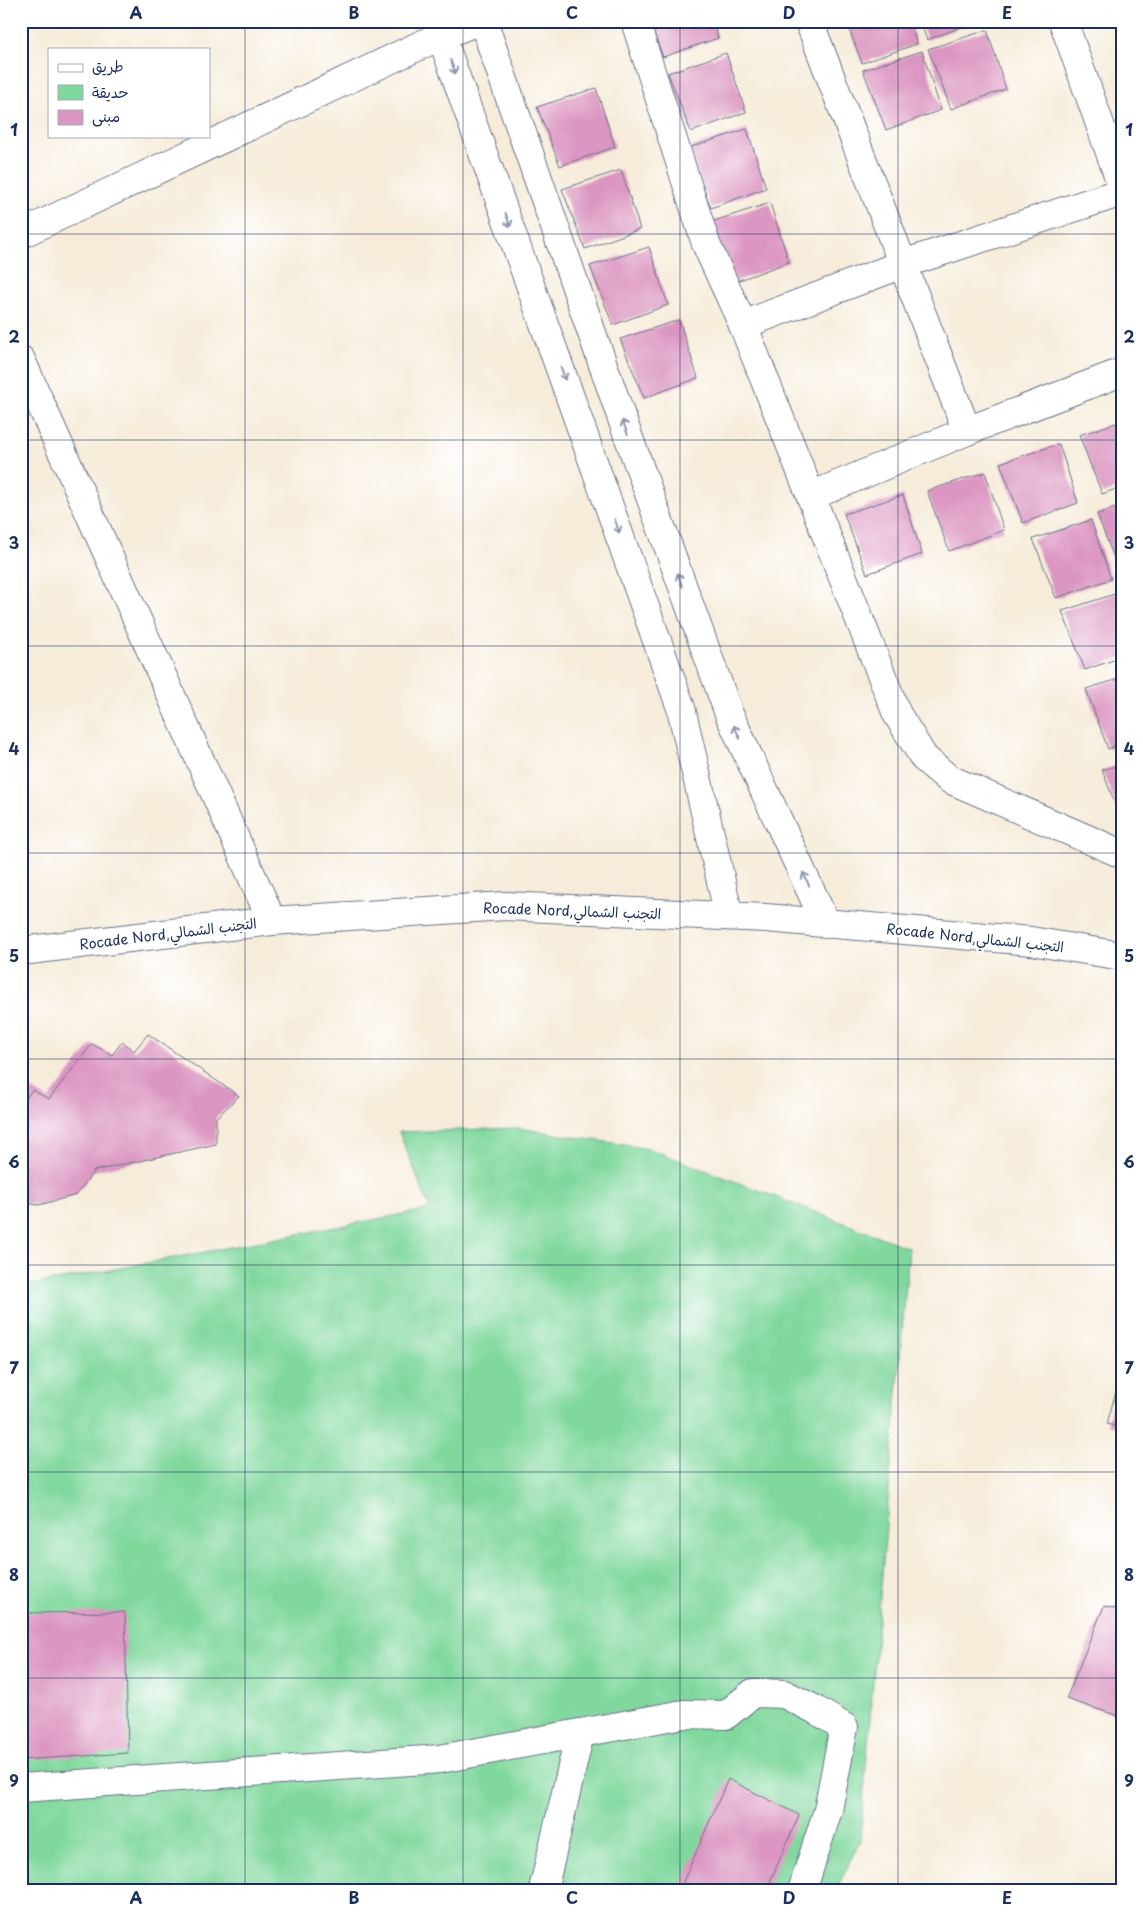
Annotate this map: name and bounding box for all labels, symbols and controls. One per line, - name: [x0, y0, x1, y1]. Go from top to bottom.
- text: A: [130, 0, 143, 24]
- text: B: [349, 0, 360, 24]
- text: C: [566, 0, 578, 24]
- text: D: [783, 0, 795, 24]
- text: E: [1002, 0, 1012, 24]
- legend: [48, 48, 210, 138]
- text: طريق: [92, 54, 124, 77]
- one-way arrow: [449, 59, 458, 74]
- text: حديقة: [92, 80, 129, 103]
- text: مبنى: [92, 104, 120, 127]
- text: 1: [10, 117, 18, 141]
- text: 1: [1125, 117, 1133, 141]
- one-way arrow: [504, 212, 513, 227]
- text: 2: [8, 324, 20, 348]
- text: 2: [1123, 324, 1135, 348]
- one-way arrow: [559, 365, 568, 380]
- one-way arrow: [620, 420, 629, 435]
- one-way arrow: [613, 518, 622, 533]
- text: 3: [9, 530, 19, 554]
- text: 3: [1124, 530, 1134, 554]
- one-way arrow: [675, 573, 684, 588]
- one-way arrow: [732, 725, 742, 740]
- text: 4: [9, 736, 20, 760]
- text: 4: [1124, 736, 1135, 760]
- one-way arrow: [800, 872, 810, 887]
- street label: Rocade Nord,التجنب الشمالي: [482, 897, 662, 927]
- street label: Rocade Nord,التجنب الشمالي: [78, 912, 258, 958]
- street label: Rocade Nord,التجنب الشمالي: [885, 918, 1065, 960]
- text: 5: [9, 943, 19, 967]
- text: 5: [1124, 943, 1134, 967]
- text: 6: [8, 1149, 20, 1173]
- text: 6: [1123, 1149, 1135, 1173]
- text: 7: [9, 1355, 19, 1379]
- text: 7: [1124, 1355, 1134, 1379]
- text: 8: [9, 1562, 19, 1586]
- text: 8: [1124, 1562, 1134, 1586]
- text: 9: [9, 1768, 19, 1792]
- text: 9: [1124, 1768, 1134, 1792]
- text: A: [130, 1885, 143, 1909]
- text: B: [349, 1885, 360, 1909]
- text: C: [566, 1885, 578, 1909]
- text: D: [783, 1885, 795, 1909]
- text: E: [1002, 1885, 1012, 1909]

